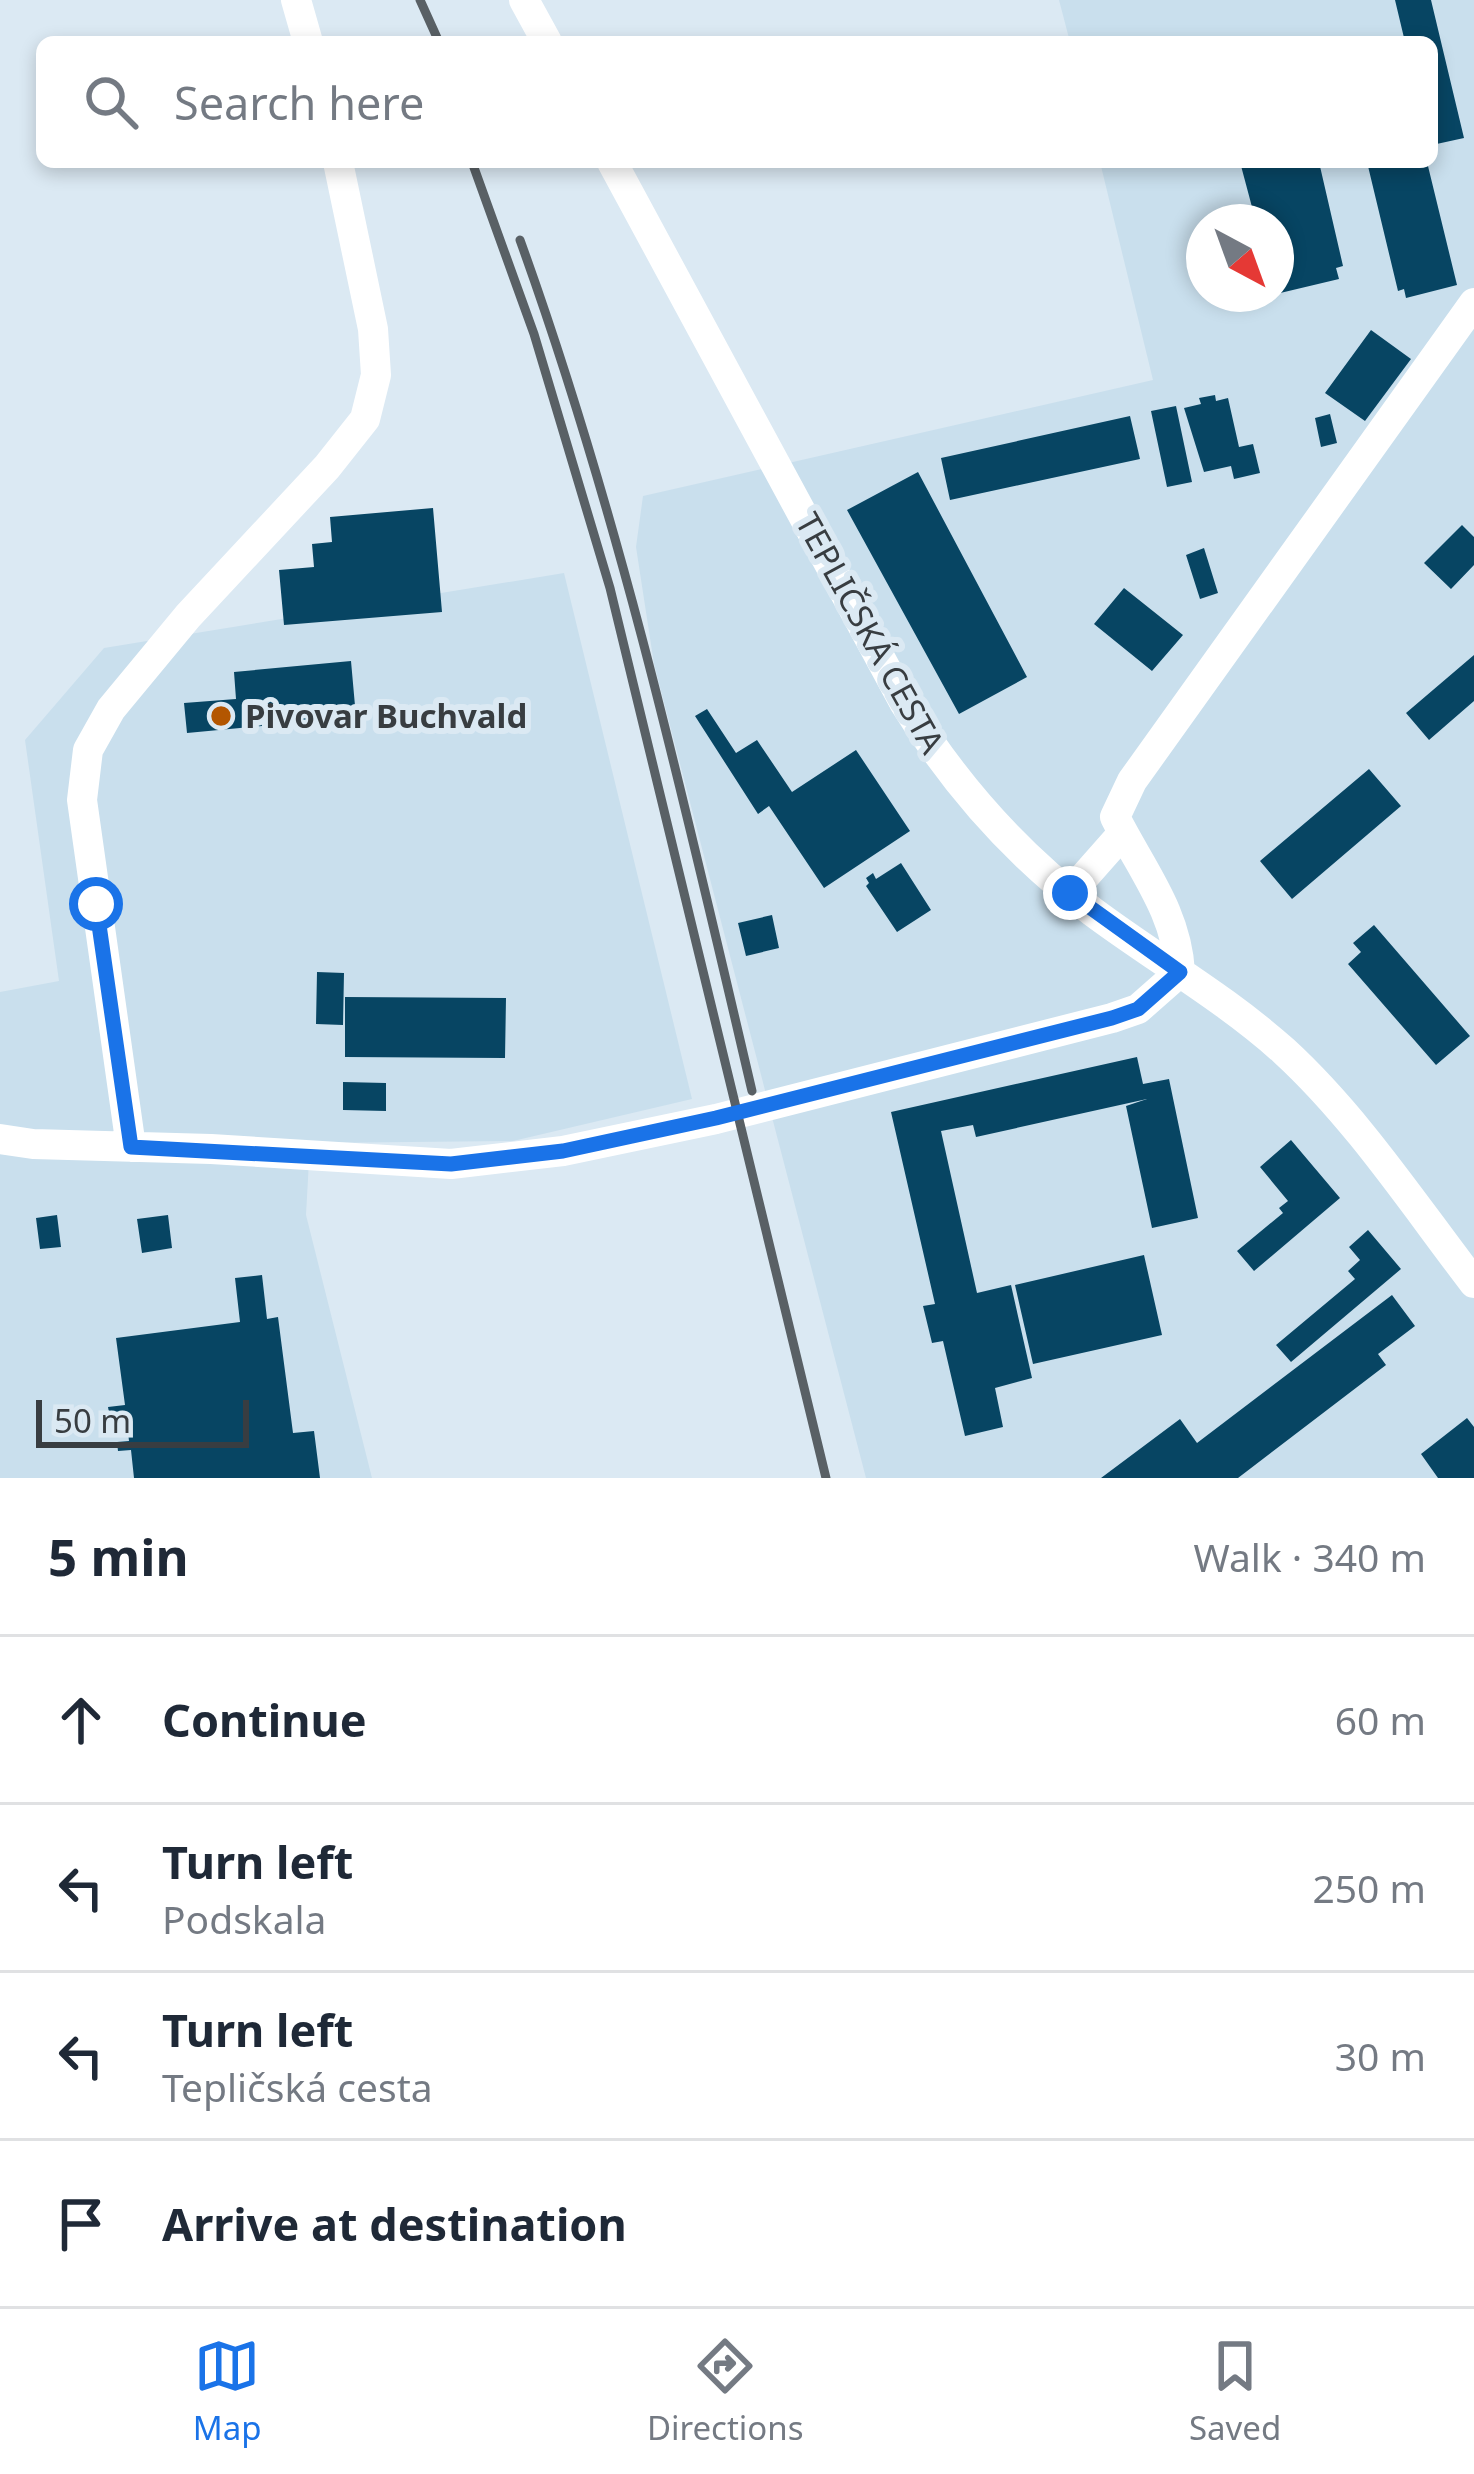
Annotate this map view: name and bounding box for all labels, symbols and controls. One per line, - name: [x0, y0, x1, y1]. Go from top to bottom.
- search box: [36, 36, 1438, 168]
- icon: search: [78, 69, 144, 135]
- text: Search here: [174, 72, 424, 133]
- north arrow: [1186, 204, 1294, 312]
- street label: TEPLIČSKÁ CESTA: [786, 504, 956, 762]
- place label: Pivovar Buchvald: [245, 693, 527, 738]
- marker: Pivovar Buchvald: [208, 703, 234, 729]
- route end: [1043, 866, 1097, 920]
- route start: [69, 877, 123, 931]
- scale bar: [36, 1394, 249, 1447]
- text: 50 m: [54, 1398, 131, 1443]
- text: 5 min: [48, 1521, 189, 1591]
- text: Walk · 340 m: [1193, 1530, 1426, 1583]
- icon: ahead: [48, 1687, 114, 1753]
- text: Continue: [162, 1689, 367, 1750]
- text: 60 m: [1335, 1693, 1426, 1746]
- text: Turn left: [162, 1831, 353, 1892]
- icon: left: [48, 1855, 114, 1921]
- text: 250 m: [1312, 1861, 1426, 1914]
- text: Podskala: [162, 1892, 327, 1945]
- text: Turn left: [162, 1999, 353, 2060]
- icon: left: [48, 2023, 114, 2089]
- text: 30 m: [1335, 2029, 1426, 2082]
- text: Tepličská cesta: [162, 2060, 433, 2113]
- icon: arrive: [48, 2191, 114, 2257]
- text: Arrive at destination: [162, 2193, 627, 2254]
- tab: Map: [193, 2333, 261, 2450]
- tab: Directions: [647, 2333, 804, 2450]
- tab: Saved: [1189, 2333, 1281, 2450]

